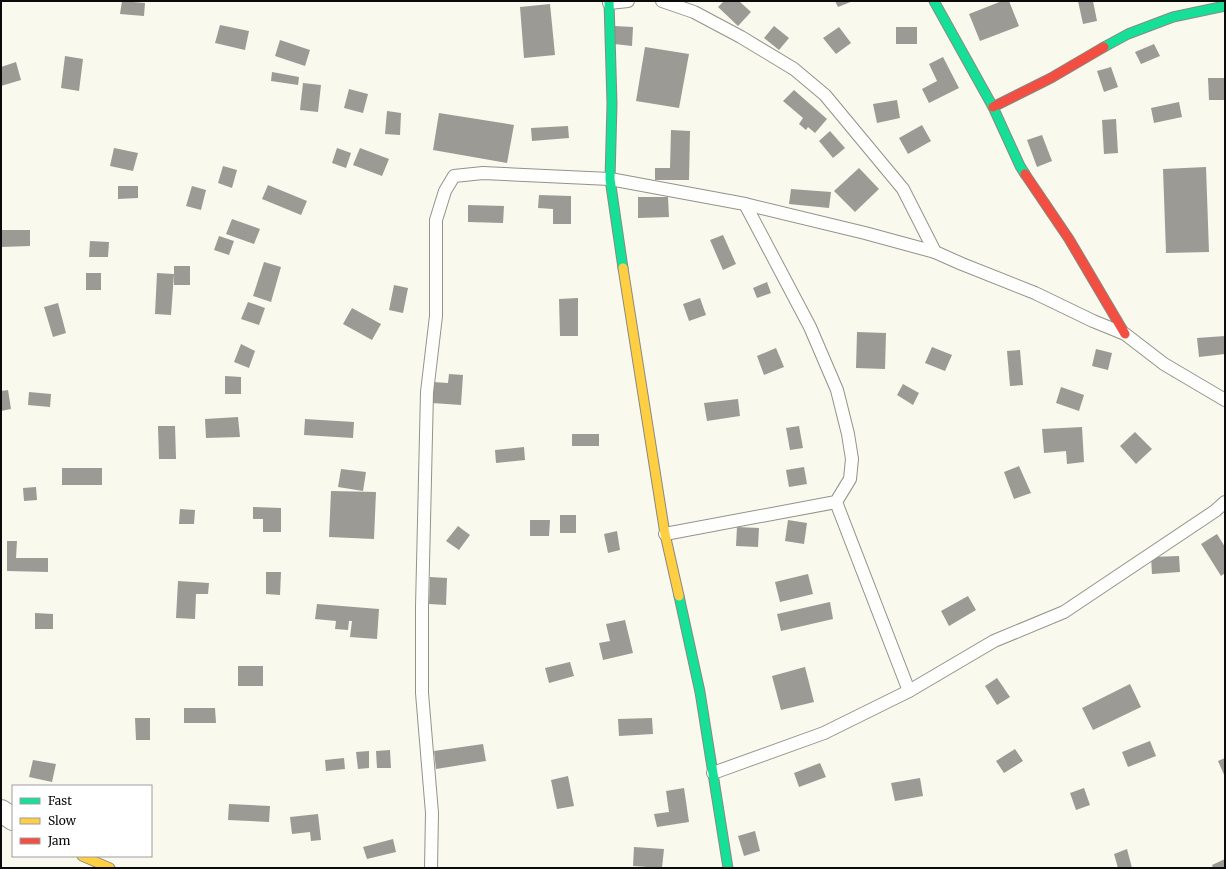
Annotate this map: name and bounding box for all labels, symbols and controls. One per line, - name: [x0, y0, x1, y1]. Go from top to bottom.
- legend: [12, 785, 152, 857]
- text: Fast: [48, 793, 72, 808]
- text: Slow: [48, 813, 77, 828]
- text: Jam: [47, 833, 71, 848]

